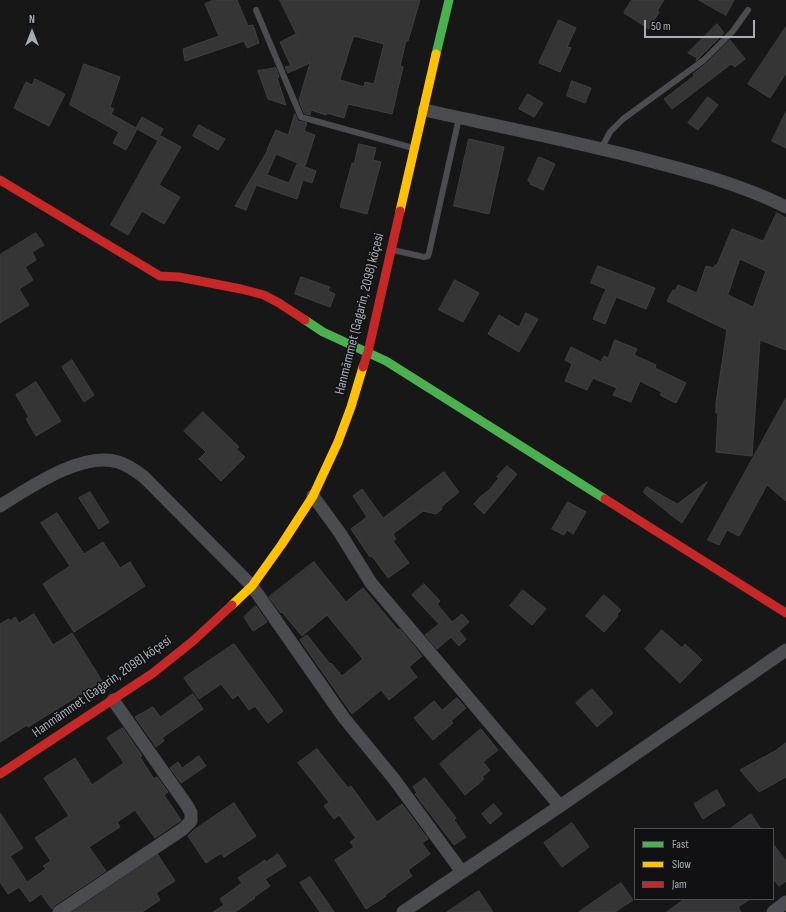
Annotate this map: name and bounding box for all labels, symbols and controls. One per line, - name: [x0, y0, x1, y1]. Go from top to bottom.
- north arrow: [12, 12, 52, 52]
- scale bar: [646, 12, 757, 38]
- text: N: [29, 13, 35, 26]
- text: 50 m: [651, 19, 671, 34]
- street label: Hanmämmet (Gagarin, 2098) köçesi: [332, 231, 388, 397]
- street label: Hanmämmet (Gagarin, 2098) köçesi: [29, 633, 175, 741]
- legend: [634, 828, 774, 900]
- text: Fast: [672, 837, 689, 852]
- text: Slow: [672, 857, 691, 872]
- text: Jam: [672, 877, 687, 892]

